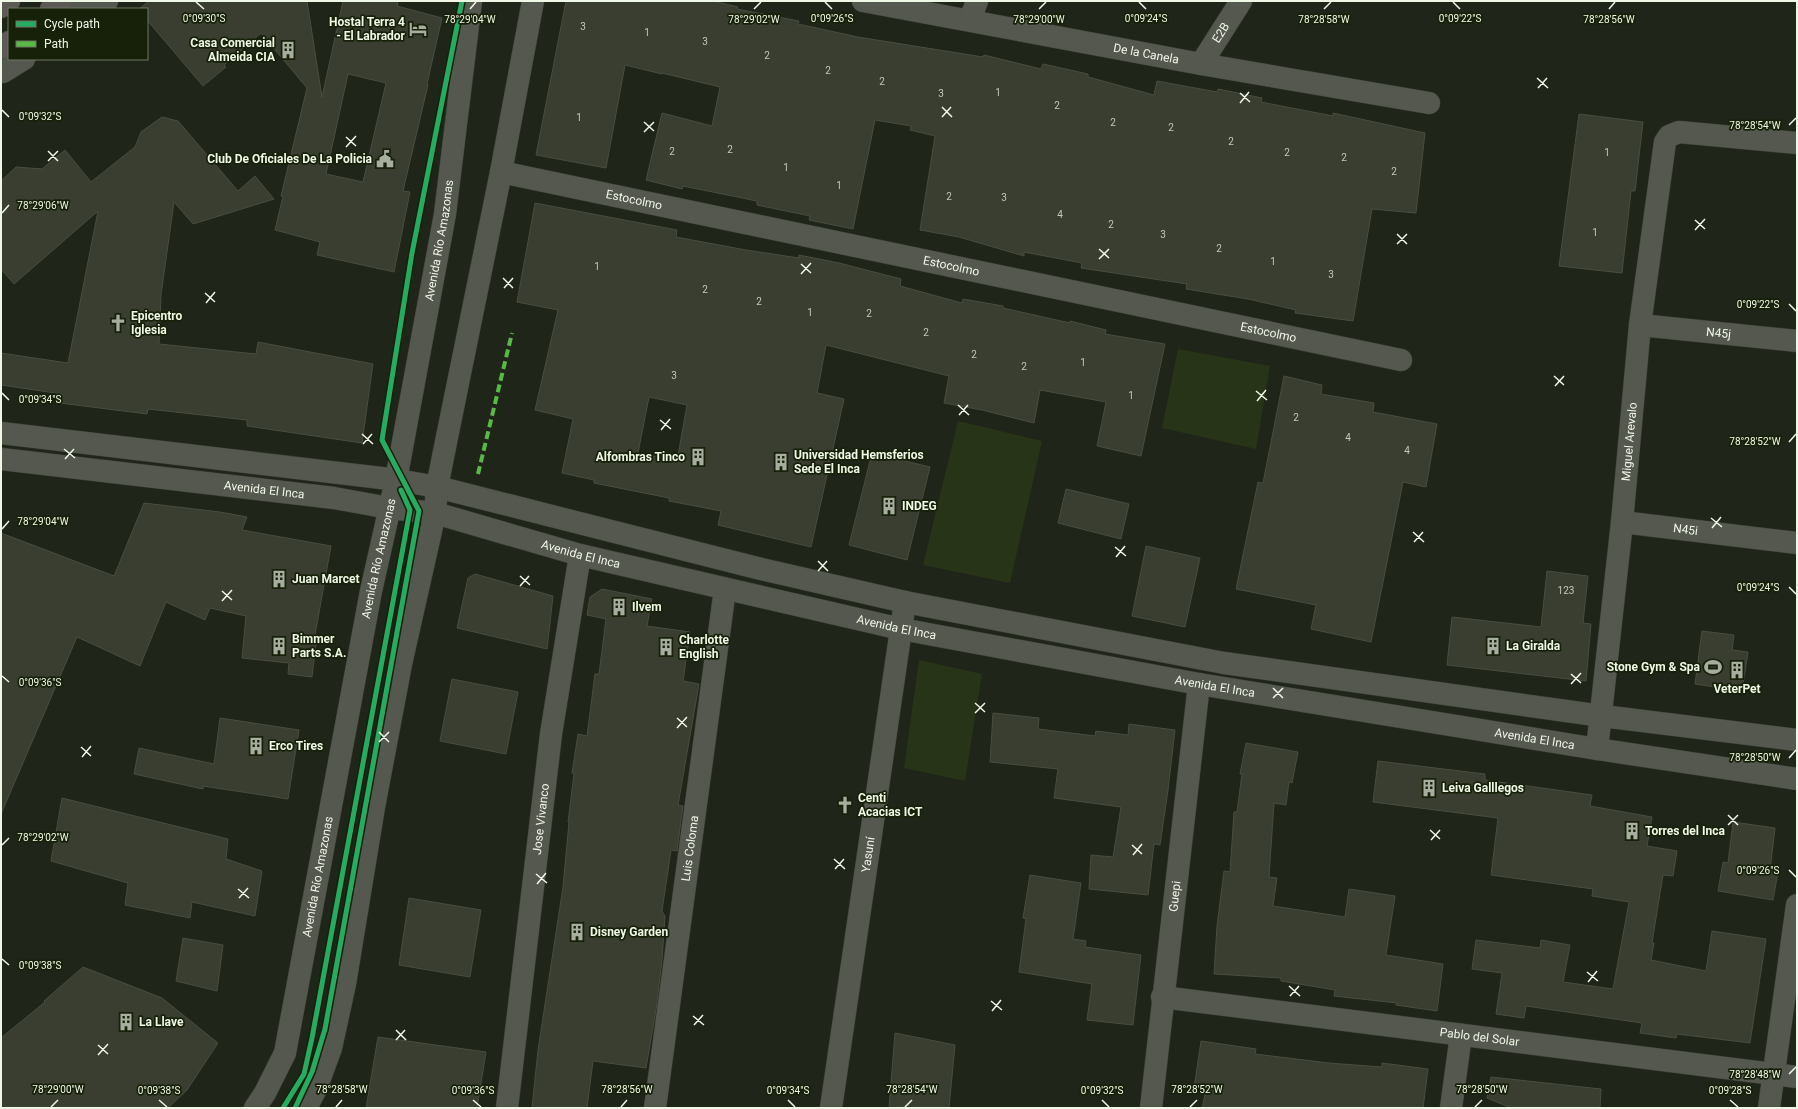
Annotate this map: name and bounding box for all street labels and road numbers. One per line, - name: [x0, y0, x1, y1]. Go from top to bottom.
- street label: E2B: [1209, 20, 1232, 45]
- street label: De la Canela: [1112, 41, 1180, 67]
- street label: Avenida Río Amazonas: [422, 179, 456, 302]
- street label: Estocolmo: [605, 187, 664, 213]
- street label: Estocolmo: [922, 253, 981, 279]
- street label: Estocolmo: [1239, 320, 1298, 345]
- street label: N45j: [1705, 325, 1732, 341]
- street label: Miguel Arevalo: [1619, 401, 1640, 482]
- street label: Avenida El Inca: [223, 478, 305, 501]
- street label: Avenida Río Amazonas: [359, 497, 399, 620]
- street label: N45i: [1672, 521, 1699, 538]
- street label: Avenida El Inca: [540, 537, 622, 571]
- street label: Avenida El Inca: [855, 612, 937, 642]
- street label: Avenida El Inca: [1174, 673, 1256, 700]
- street label: Avenida El Inca: [1494, 725, 1576, 752]
- street label: Jose Vivanco: [530, 782, 552, 855]
- street label: Luis Coloma: [679, 814, 701, 882]
- street label: Avenida Río Amazonas: [300, 815, 336, 938]
- street label: Yasuní: [859, 835, 878, 873]
- street label: Guepi: [1166, 880, 1184, 912]
- street label: Pablo del Solar: [1439, 1025, 1520, 1049]

